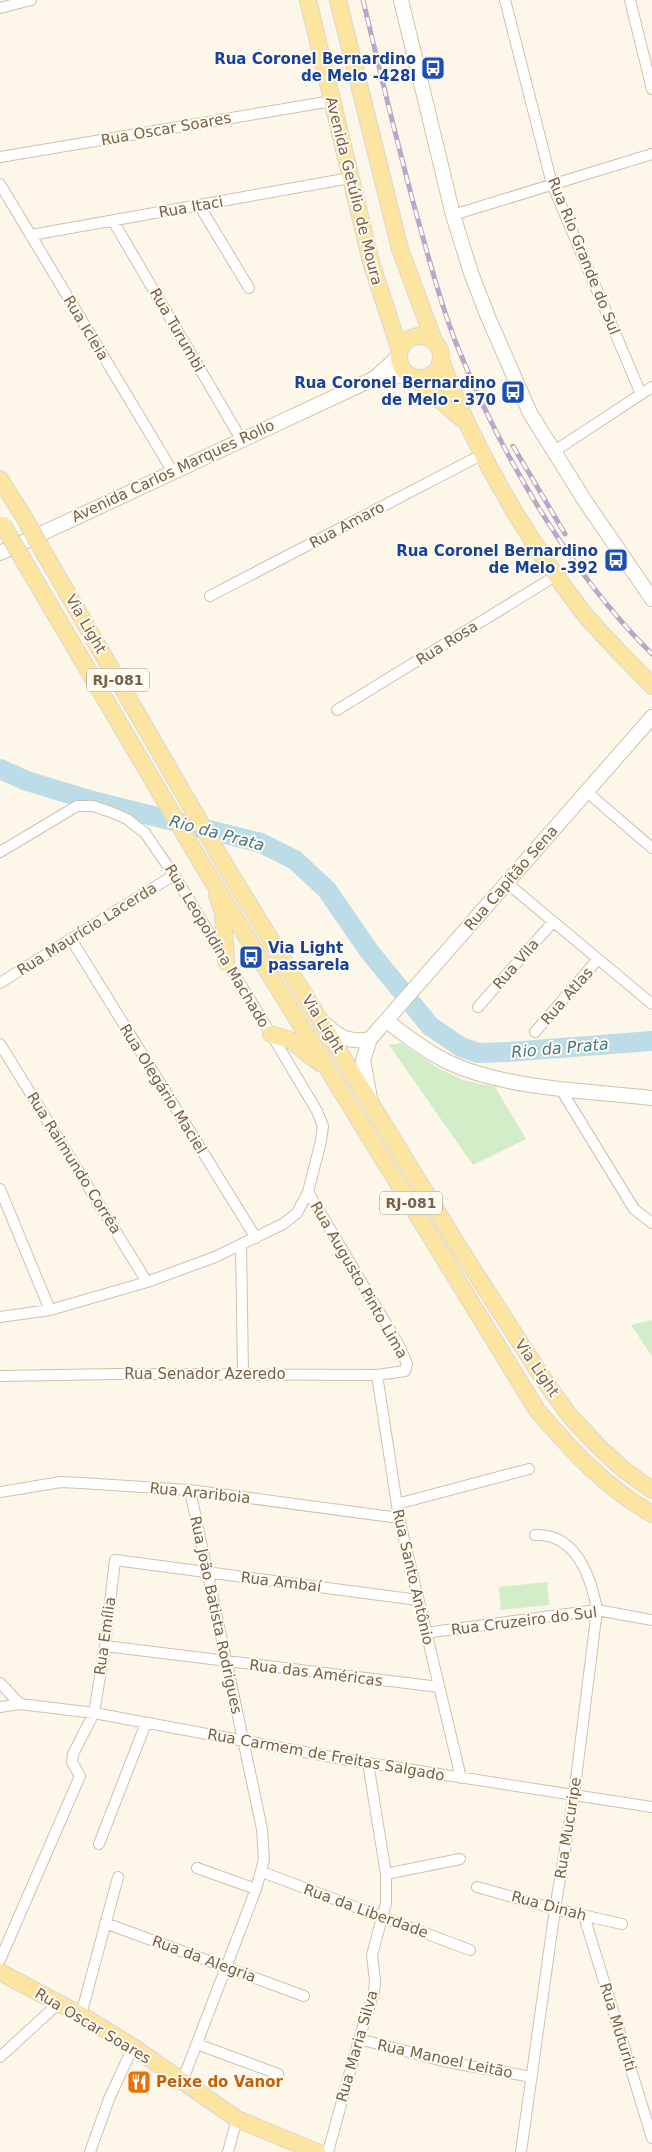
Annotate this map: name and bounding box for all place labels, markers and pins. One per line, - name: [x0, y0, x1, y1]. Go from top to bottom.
- place label: Rua Coronel Bernardino de Melo -428I: [214, 50, 416, 85]
- bus stop icon: Rua Coronel Bernardino de Melo -428I: [420, 55, 446, 81]
- place label: Rua Coronel Bernardino de Melo - 370: [294, 374, 496, 409]
- bus stop icon: Rua Coronel Bernardino de Melo - 370: [500, 379, 526, 405]
- place label: Rua Coronel Bernardino de Melo -392: [396, 542, 598, 577]
- bus stop icon: Rua Coronel Bernardino de Melo -392: [603, 547, 629, 573]
- place label: Via Light passarela: [268, 939, 350, 974]
- bus stop icon: Via Light passarela: [238, 944, 264, 970]
- restaurant icon: Peixe do Vanor: [126, 2069, 152, 2095]
- place label: Peixe do Vanor: [156, 2073, 284, 2091]

